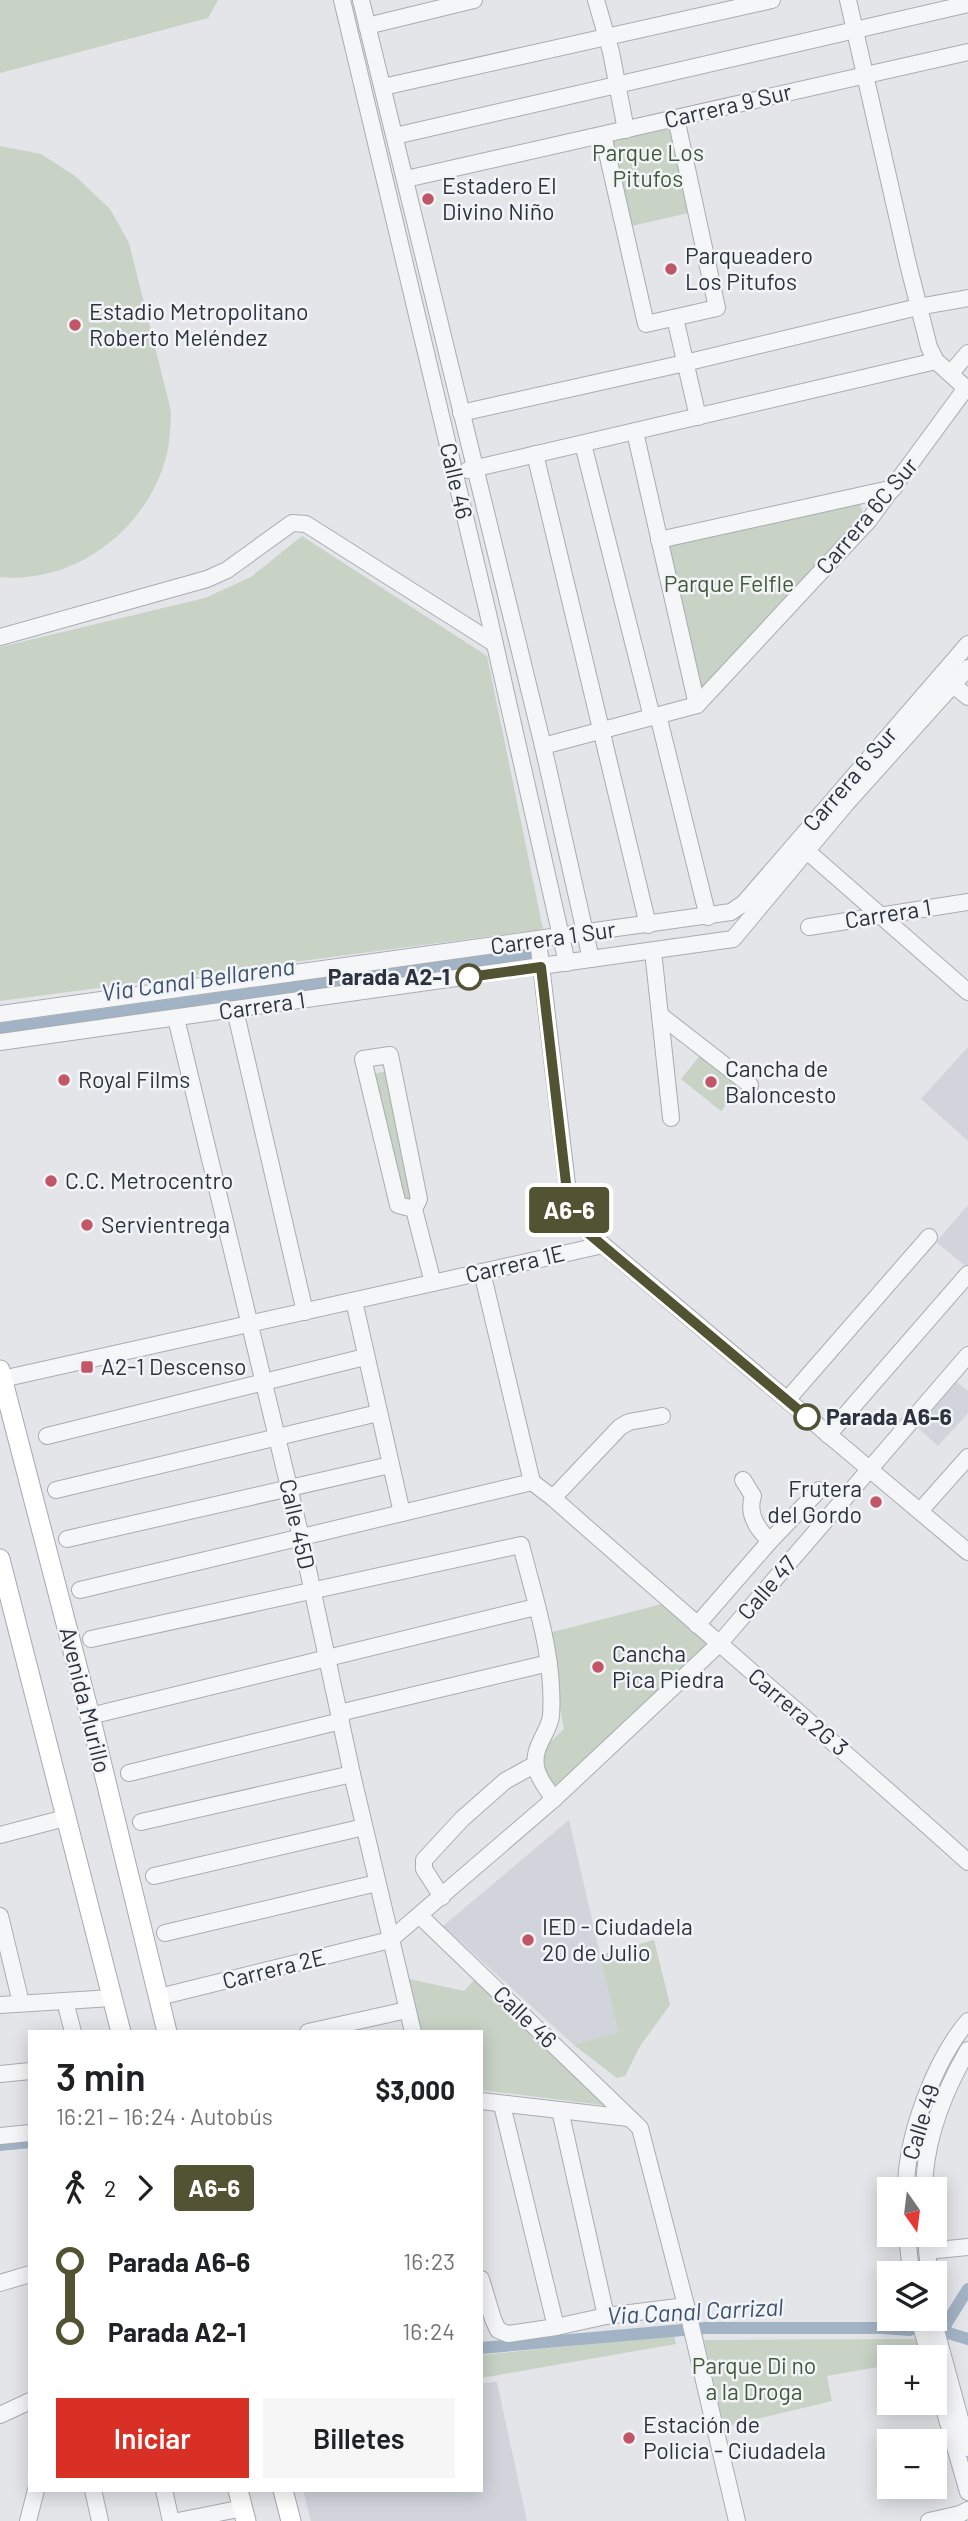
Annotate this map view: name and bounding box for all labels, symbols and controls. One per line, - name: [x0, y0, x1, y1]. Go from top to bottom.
- street label: Carrera 9 Sur: [661, 77, 795, 133]
- park label: Parque Los Pitufos: [592, 138, 704, 192]
- place label: Estadero El Divino Niño: [442, 171, 557, 225]
- marker: Estadero El Divino Niño: [420, 191, 436, 207]
- place label: Parqueadero Los Pitufos: [685, 241, 813, 295]
- marker: Parqueadero Los Pitufos: [663, 261, 679, 277]
- place label: Estadio Metropolitano Roberto Meléndez: [89, 297, 308, 351]
- marker: Estadio Metropolitano Roberto Meléndez: [67, 317, 83, 333]
- street label: Calle 46: [435, 440, 479, 522]
- street label: Carrera 6C Sur: [809, 451, 924, 579]
- park label: Parque Felfle: [664, 569, 794, 597]
- street label: Carrera 6 Sur: [796, 720, 903, 836]
- street label: Carrera 1: [843, 892, 933, 934]
- street label: Carrera 1 Sur: [489, 914, 618, 960]
- water label: Via Canal Bellarena: [99, 951, 296, 1006]
- place label: Parada A2-1: [328, 962, 450, 990]
- marker: Parada A2-1: [456, 964, 482, 990]
- street label: Carrera 1: [217, 985, 307, 1025]
- place label: Cancha de Baloncesto: [725, 1054, 837, 1108]
- place label: Royal Films: [78, 1065, 190, 1093]
- marker: Royal Films: [56, 1072, 72, 1088]
- marker: Cancha de Baloncesto: [703, 1074, 719, 1090]
- place label: C.C. Metrocentro: [65, 1166, 233, 1194]
- marker: C.C. Metrocentro: [43, 1173, 59, 1189]
- line badge: A6-6: [520, 1187, 618, 1233]
- text: A6-6: [543, 1195, 595, 1224]
- place label: Servientrega: [101, 1210, 230, 1238]
- marker: Servientrega: [79, 1217, 95, 1233]
- street label: Carrera 1E: [462, 1238, 567, 1288]
- place label: A2-1 Descenso: [101, 1352, 246, 1380]
- marker: A2-1 Descenso: [79, 1359, 95, 1375]
- place label: Parada A6-6: [826, 1402, 952, 1430]
- marker: Parada A6-6: [794, 1404, 820, 1430]
- place label: Frutera del Gordo: [767, 1474, 862, 1528]
- street label: Calle 45D: [274, 1476, 322, 1572]
- marker: Frutera del Gordo: [868, 1494, 884, 1510]
- street label: Calle 47: [731, 1549, 802, 1625]
- street label: Avenida Murillo: [54, 1624, 118, 1776]
- place label: Cancha Pica Piedra: [612, 1639, 724, 1693]
- marker: Cancha Pica Piedra: [590, 1659, 606, 1675]
- street label: Carrera 2G 3: [743, 1661, 854, 1761]
- place label: IED - Ciudadela 20 de Julio: [542, 1912, 693, 1966]
- marker: IED - Ciudadela 20 de Julio: [520, 1932, 536, 1948]
- street label: Carrera 2E: [219, 1942, 328, 1994]
- street label: Calle 46: [488, 1979, 563, 2053]
- text: 3 min: [56, 2053, 146, 2099]
- text: $3,000: [375, 2074, 455, 2105]
- street label: Calle 49: [895, 2080, 945, 2163]
- text: 16:21 – 16:24 · Autobús: [56, 2102, 273, 2130]
- icon: walk: [56, 2169, 94, 2207]
- icon: forward: [126, 2169, 164, 2207]
- text: A6-6: [188, 2173, 240, 2202]
- text: 2: [104, 2174, 116, 2202]
- north arrow: [877, 2177, 947, 2247]
- map controls: [877, 2177, 947, 2499]
- text: Parada A6-6: [108, 2246, 250, 2277]
- text: 16:23: [403, 2247, 455, 2275]
- button: layers: [877, 2261, 947, 2331]
- water label: Via Canal Carrizal: [606, 2291, 785, 2330]
- text: Parada A2-1: [108, 2316, 246, 2347]
- text: 16:24: [402, 2317, 455, 2345]
- button: +: [877, 2345, 947, 2415]
- park label: Parque Di no a la Droga: [692, 2351, 816, 2405]
- button: Iniciar: [56, 2398, 249, 2478]
- button: Billetes: [263, 2398, 455, 2478]
- place label: Estación de Policia - Ciudadela: [643, 2410, 826, 2464]
- button: −: [877, 2429, 947, 2499]
- marker: Estación de Policia - Ciudadela: [621, 2430, 637, 2446]

